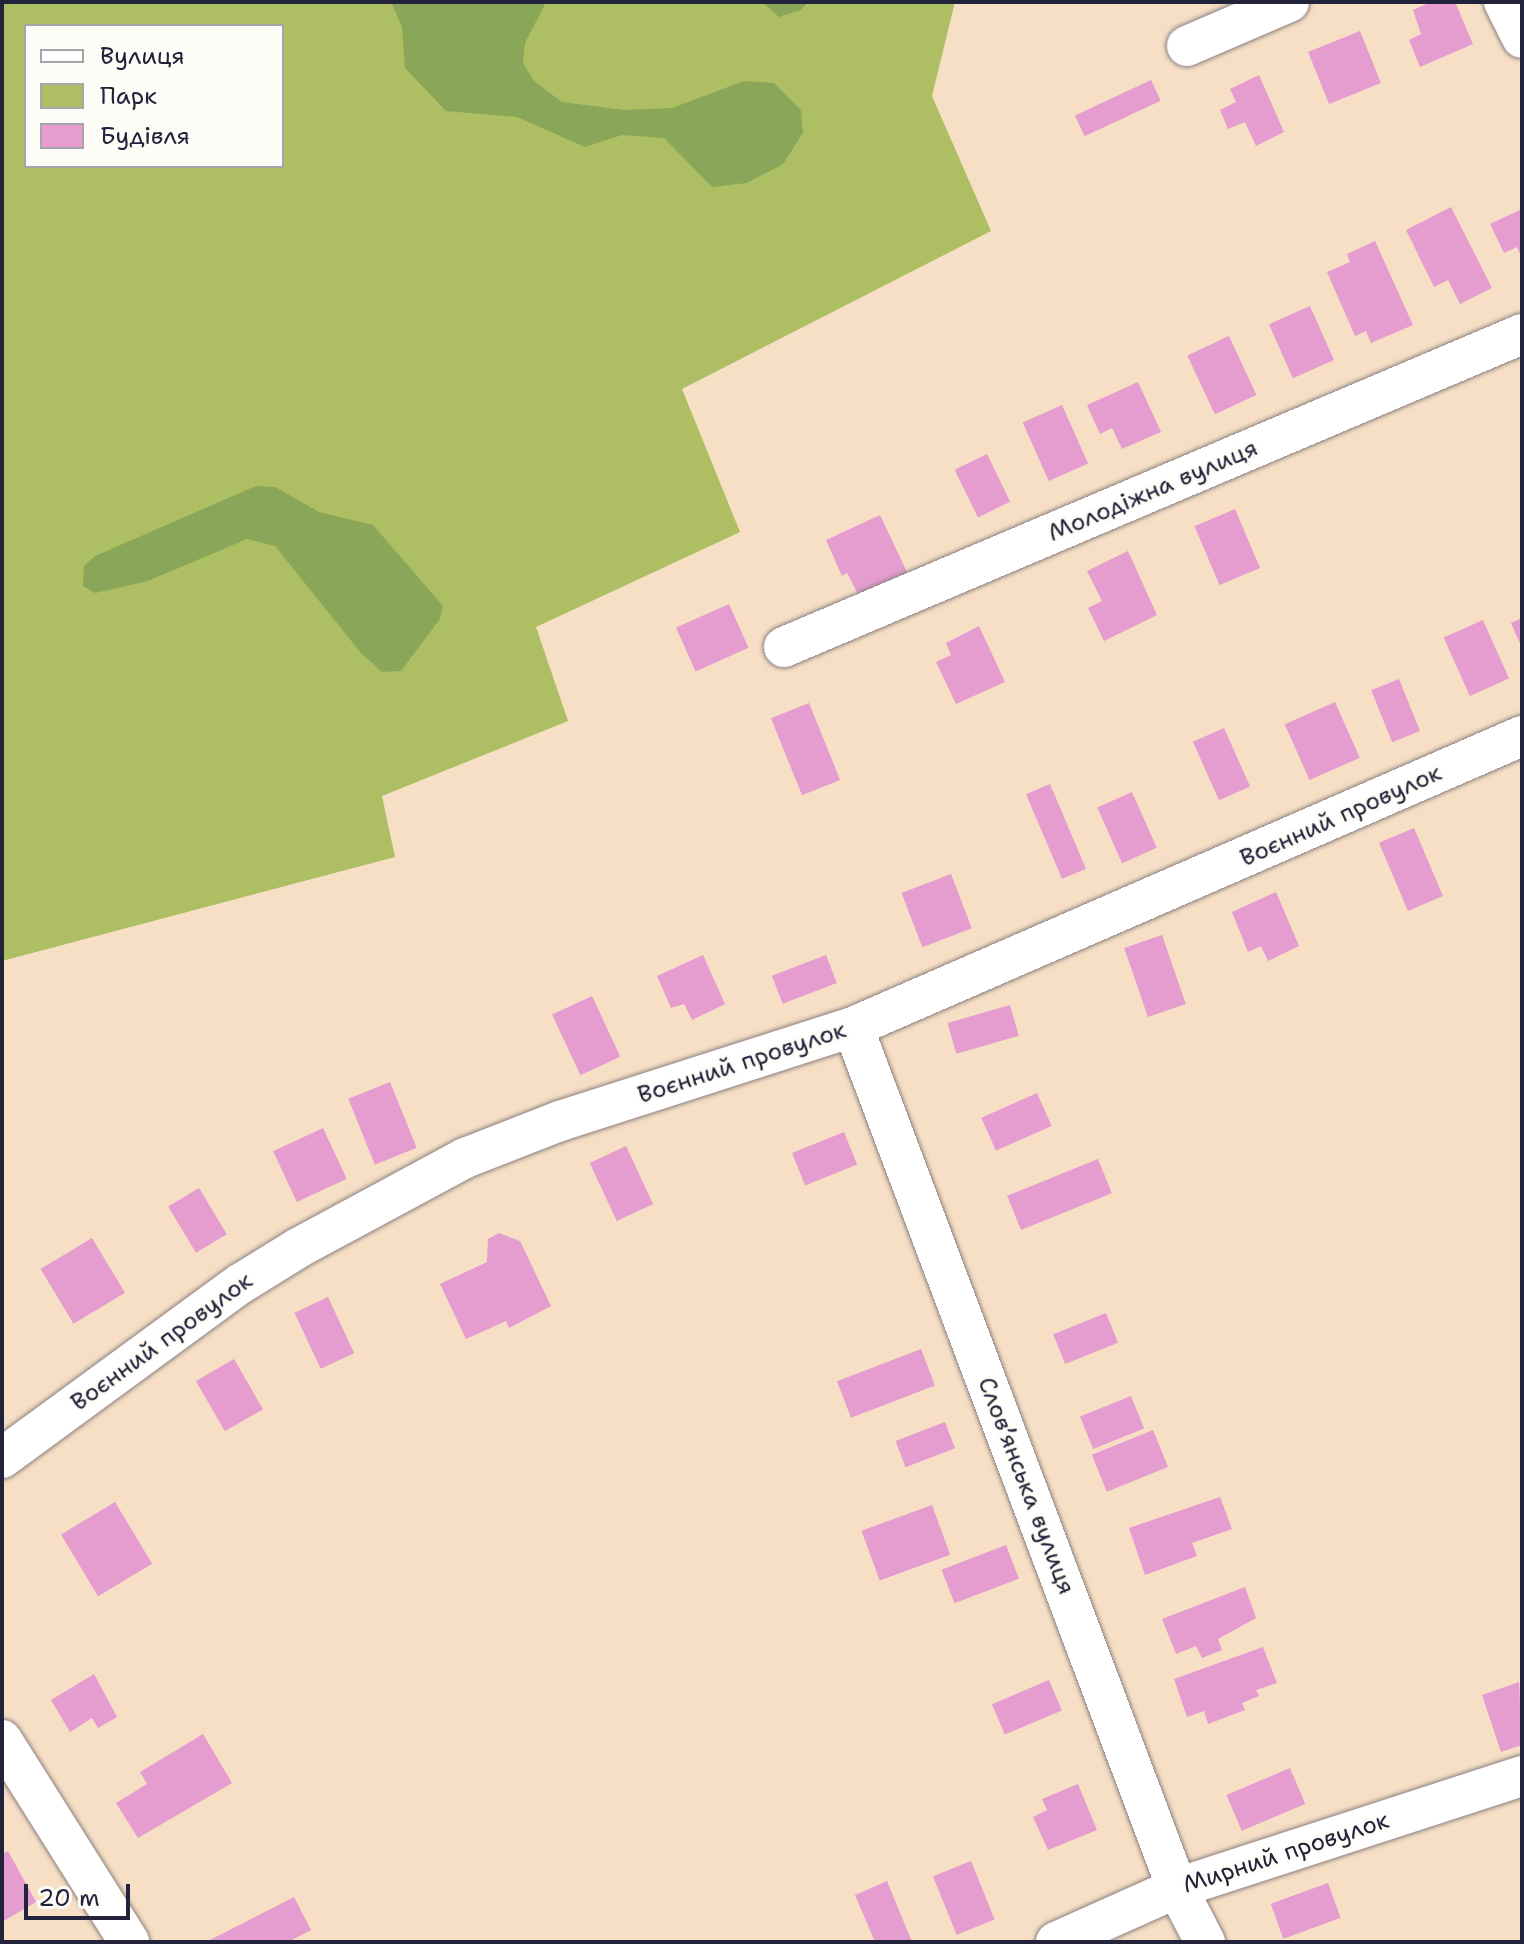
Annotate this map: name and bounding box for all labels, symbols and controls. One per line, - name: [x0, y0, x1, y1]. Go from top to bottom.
- legend: [24, 24, 284, 168]
- text: Вулиця: [100, 40, 185, 72]
- text: Парк: [100, 80, 157, 112]
- text: Будівля: [100, 120, 190, 152]
- street label: Молодіжна вулиця: [1044, 434, 1262, 548]
- street label: Воєнний провулок: [1236, 759, 1446, 873]
- street label: Воєнний провулок: [634, 1016, 850, 1110]
- street label: Воєнний провулок: [66, 1267, 258, 1417]
- street label: Словʼянська вулиця: [971, 1373, 1081, 1599]
- street label: Мирний провулок: [1179, 1806, 1393, 1900]
- scale bar: [28, 1868, 134, 1918]
- text: 20 m: [38, 1882, 100, 1914]

